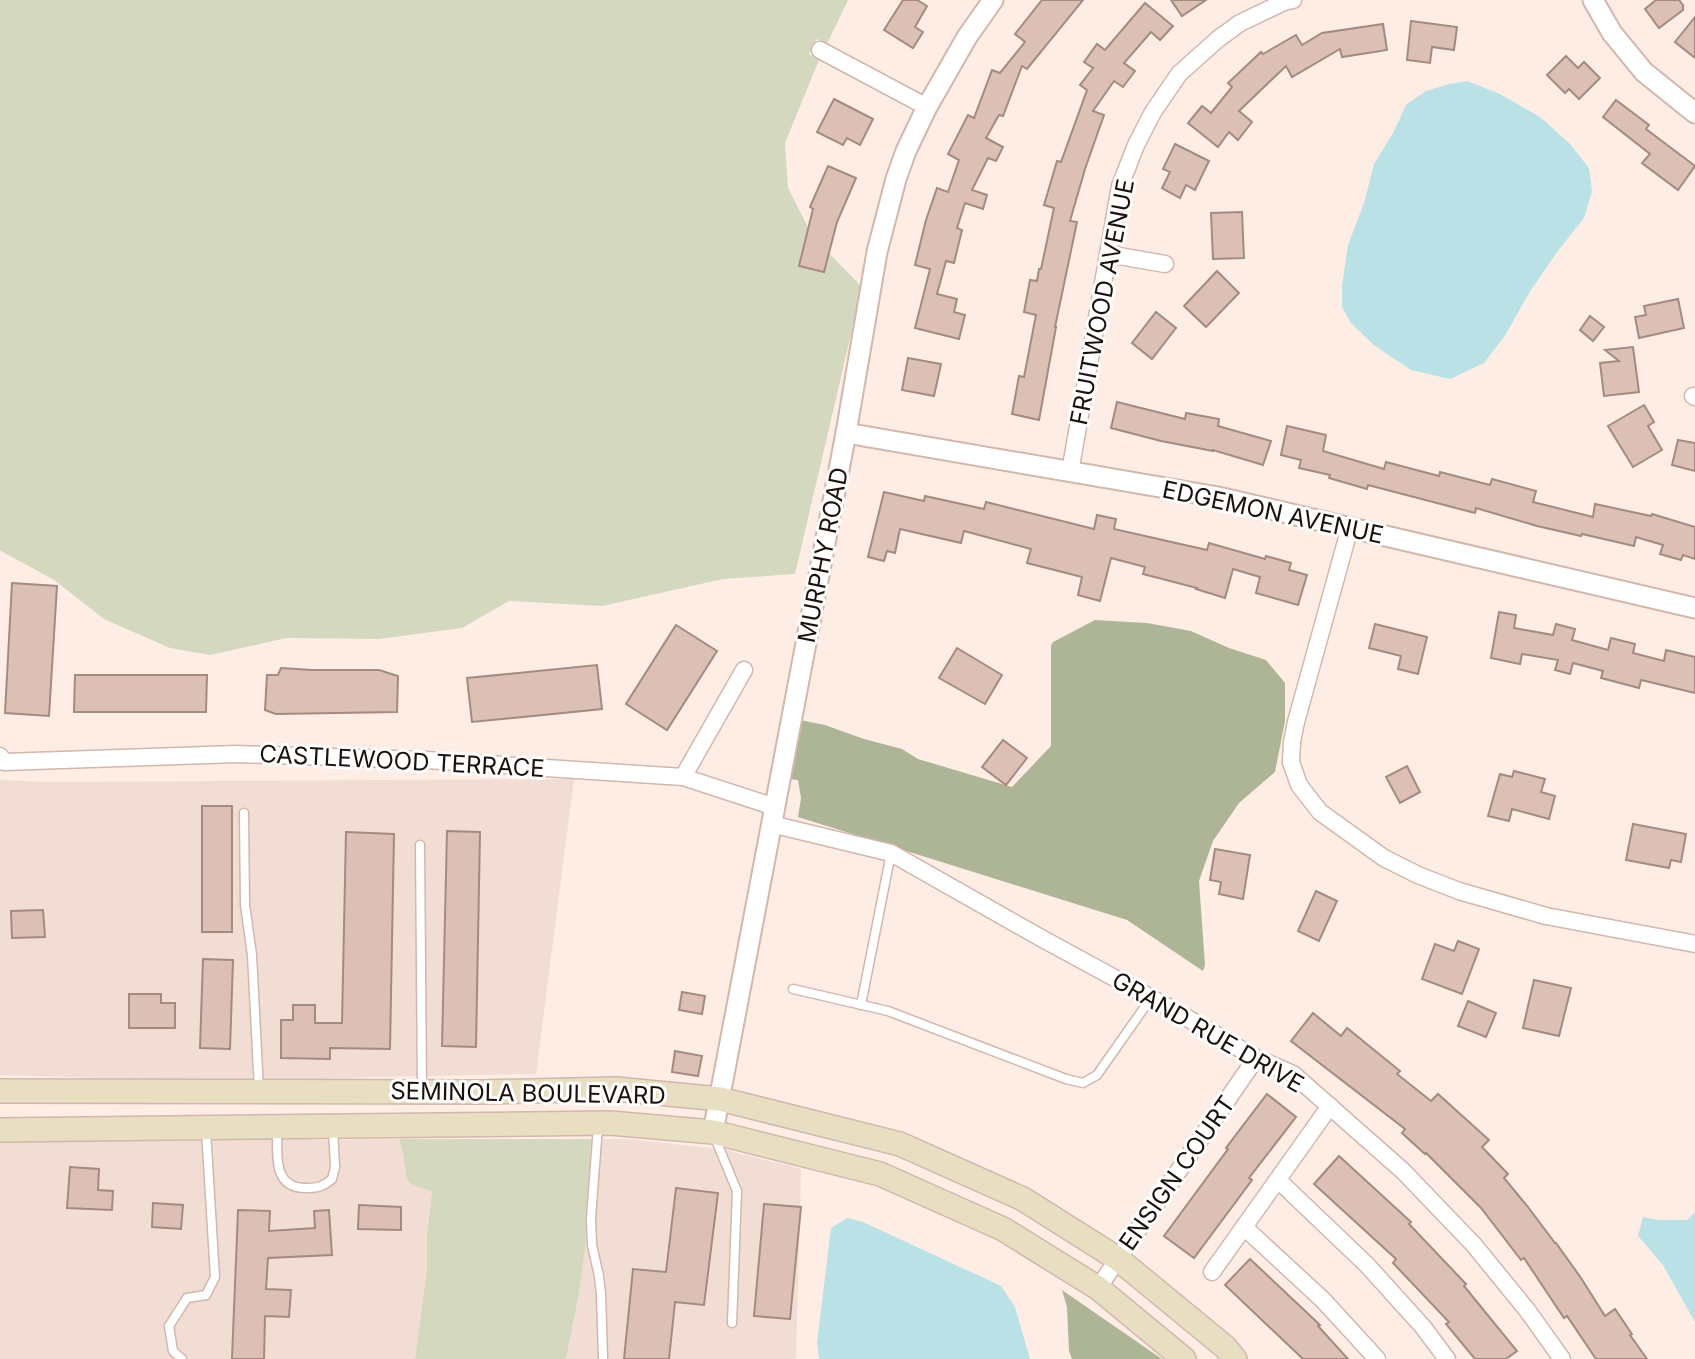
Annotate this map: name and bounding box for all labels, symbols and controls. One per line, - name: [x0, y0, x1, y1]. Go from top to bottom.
- street label: FRUITWOOD AVENUE: [1064, 176, 1140, 428]
- street label: MURPHY ROAD: [792, 465, 854, 645]
- street label: EDGEMON AVENUE: [1160, 474, 1386, 550]
- street label: CASTLEWOOD TERRACE: [259, 739, 545, 783]
- street label: GRAND RUE DRIVE: [1107, 965, 1309, 1099]
- street label: SEMINOLA BOULEVARD: [390, 1076, 666, 1110]
- street label: ENSIGN COURT: [1113, 1090, 1241, 1256]

